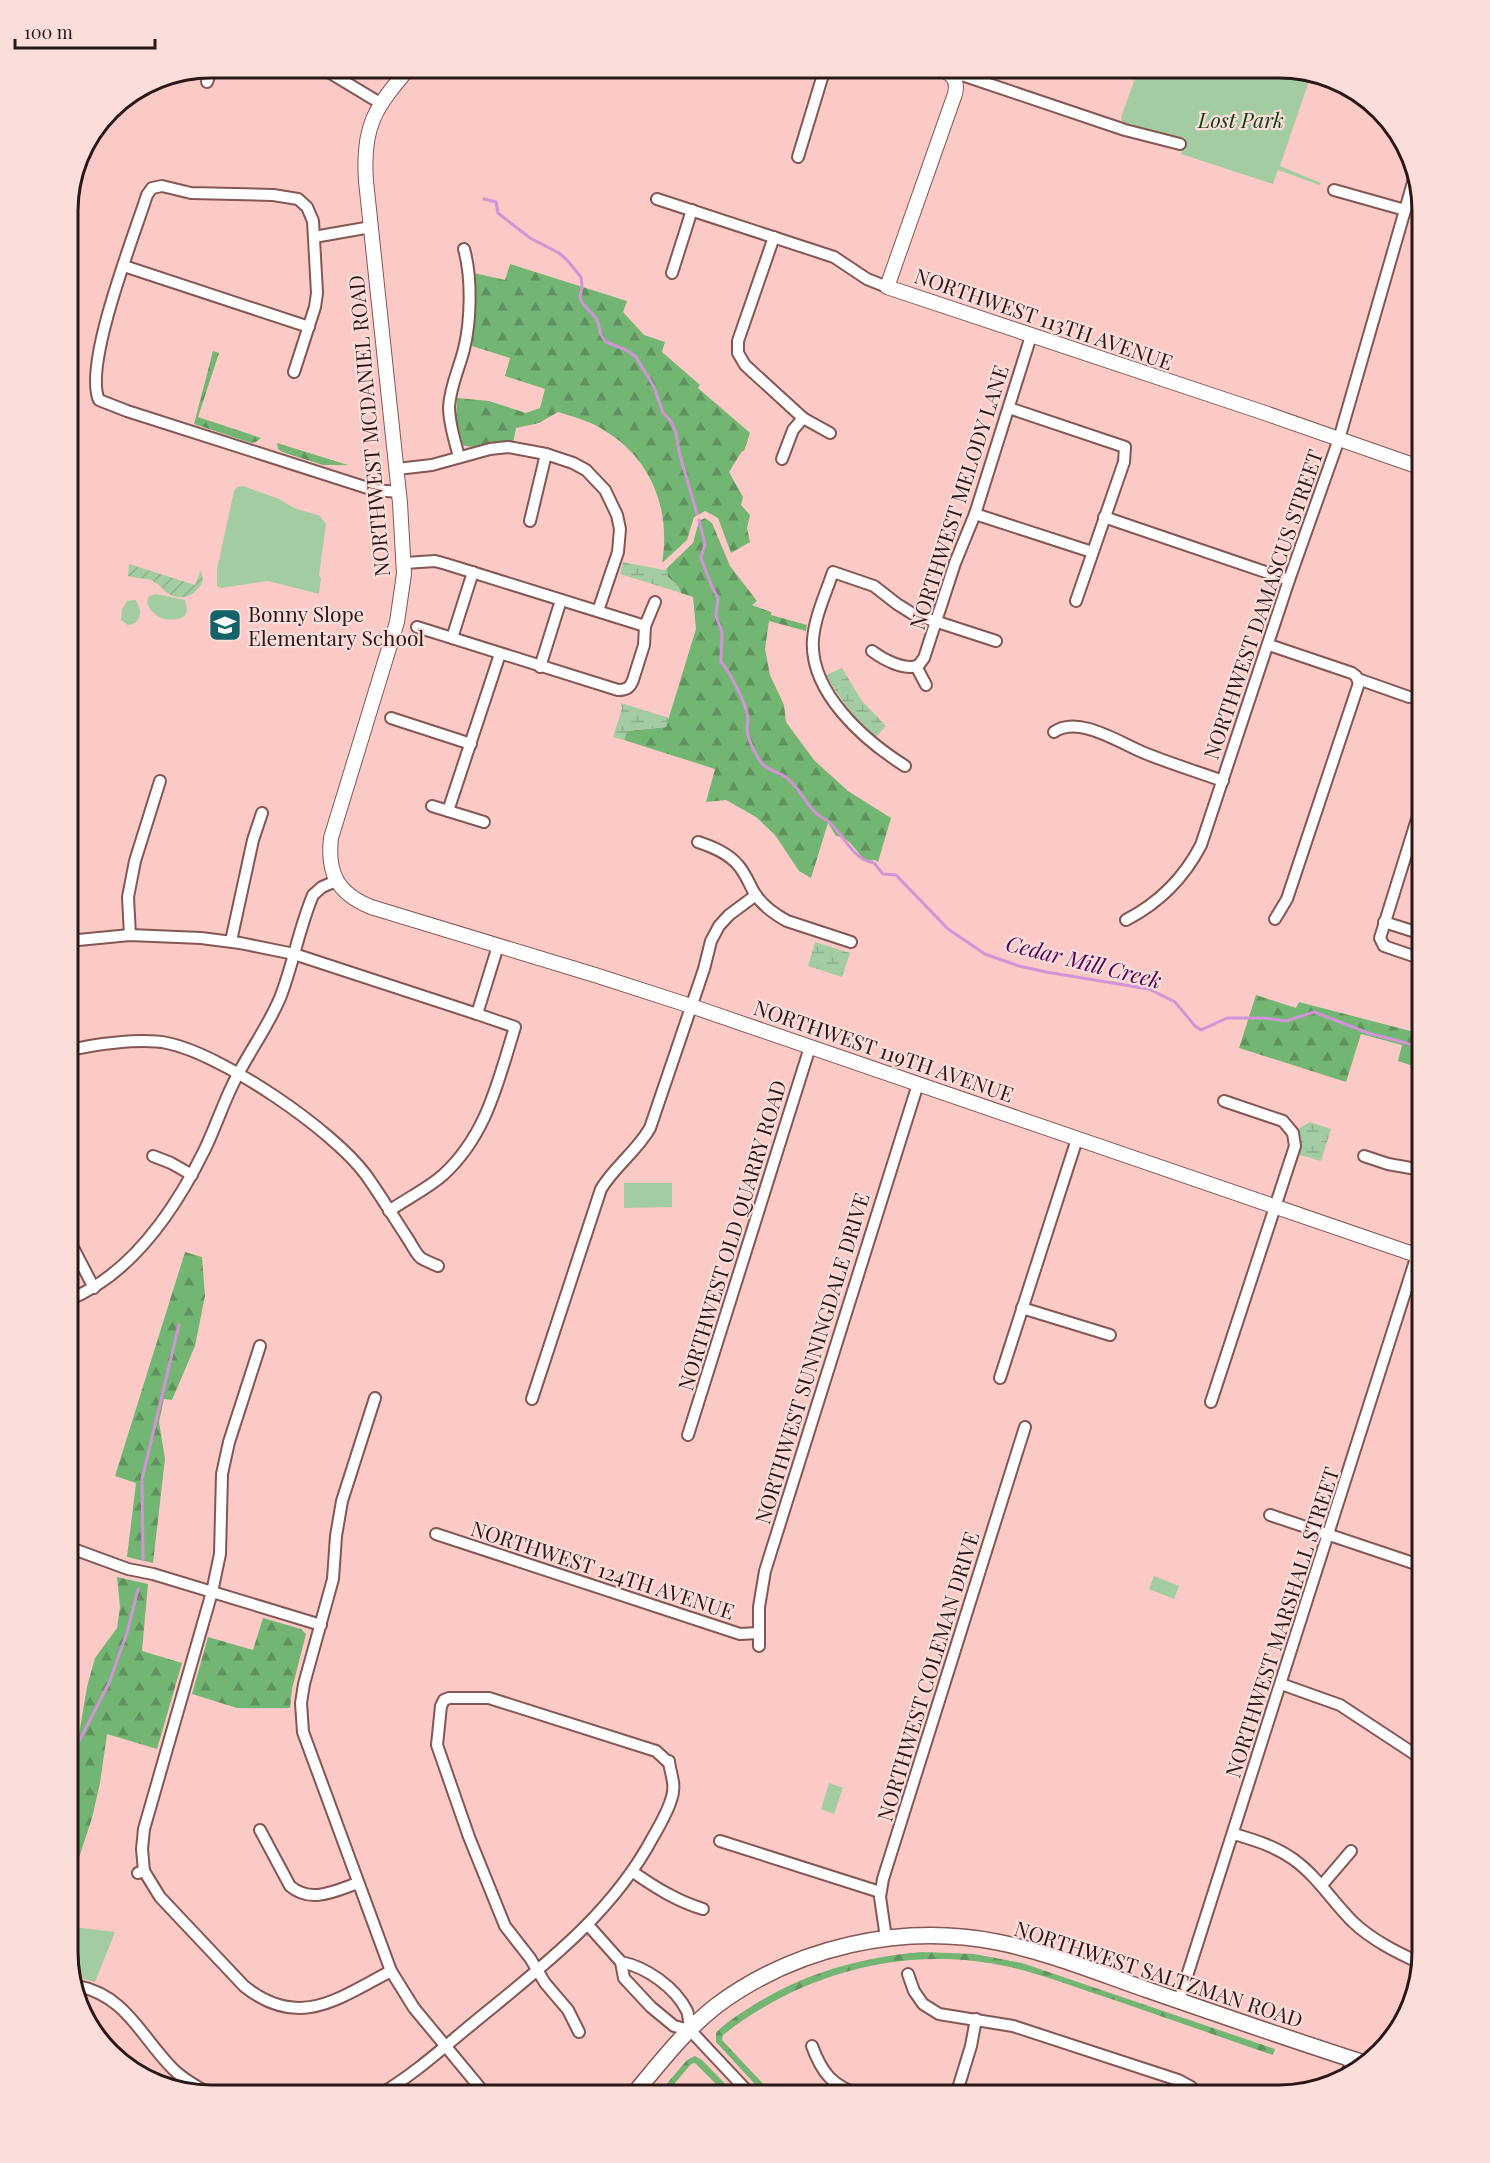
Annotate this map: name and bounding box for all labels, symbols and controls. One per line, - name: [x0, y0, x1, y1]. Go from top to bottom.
- scale bar: [15, 12, 154, 50]
- text: 100 m: [24, 20, 73, 44]
- park label: Lost Park: [1197, 105, 1284, 133]
- street label: NORTHWEST 113TH AVENUE: [911, 261, 1177, 375]
- street label: NORTHWEST MCDANIEL ROAD: [341, 274, 395, 578]
- street label: NORTHWEST MELODY LANE: [902, 361, 1014, 633]
- street label: NORTHWEST DAMASCUS STREET: [1196, 445, 1328, 763]
- place label: Bonny Slope Elementary School: [248, 599, 424, 651]
- school or university icon: Bonny Slope Elementary School: [207, 607, 243, 643]
- water label: Cedar Mill Creek: [1003, 927, 1165, 995]
- street label: NORTHWEST 119TH AVENUE: [750, 992, 1018, 1108]
- street label: NORTHWEST OLD QUARRY ROAD: [670, 1076, 792, 1394]
- street label: NORTHWEST SUNNINGDALE DRIVE: [747, 1189, 875, 1527]
- street label: NORTHWEST MARSHALL STREET: [1218, 1463, 1344, 1781]
- street label: NORTHWEST 124TH AVENUE: [468, 1513, 738, 1625]
- street label: NORTHWEST COLEMAN DRIVE: [870, 1528, 984, 1824]
- street label: NORTHWEST SALTZMAN ROAD: [1011, 1913, 1307, 2033]

